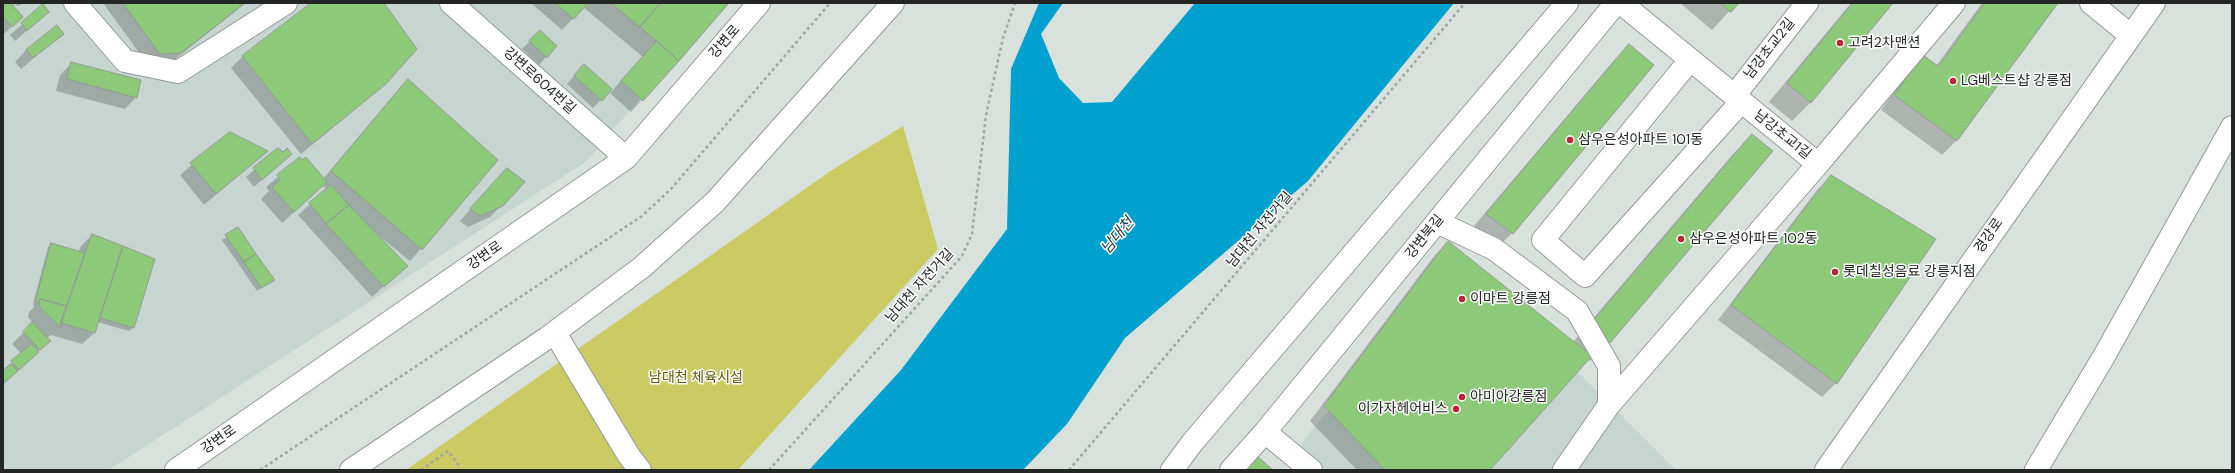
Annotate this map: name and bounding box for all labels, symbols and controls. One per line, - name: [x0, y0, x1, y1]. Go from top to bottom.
- street label: 남강초교2길: [1741, 15, 1799, 83]
- street label: 강변로: [706, 22, 744, 62]
- place label: 고려2차맨션: [1848, 35, 1920, 51]
- marker: 고려2차맨션: [1835, 38, 1845, 48]
- street label: 강변로604번길: [499, 44, 579, 118]
- place label: LG베스트샵 강릉점: [1961, 73, 2072, 89]
- marker: LG베스트샵 강릉점: [1948, 76, 1958, 86]
- street label: 남강초교1길: [1750, 107, 1814, 163]
- place label: 삼우은성아파트 101동: [1578, 132, 1703, 148]
- marker: 삼우은성아파트 101동: [1565, 135, 1575, 145]
- street label: 남대천 자전거길: [1223, 189, 1297, 271]
- street label: 강변북길: [1402, 212, 1448, 262]
- water label: 남대천: [1098, 214, 1138, 258]
- street label: 경강로: [1971, 215, 2007, 257]
- place label: 삼우은성아파트 102동: [1689, 231, 1818, 247]
- marker: 삼우은성아파트 102동: [1676, 234, 1686, 244]
- street label: 강변로: [464, 238, 506, 274]
- street label: 남대천 자전거길: [882, 245, 958, 327]
- place label: 롯데칠성음료 강릉지점: [1843, 264, 1976, 280]
- marker: 롯데칠성음료 강릉지점: [1830, 267, 1840, 277]
- place label: 이마트 강릉점: [1470, 291, 1551, 307]
- marker: 이마트 강릉점: [1457, 294, 1467, 304]
- park label: 남대천 체육시설: [649, 370, 743, 386]
- place label: 아미아강릉점: [1470, 389, 1547, 405]
- marker: 아미아강릉점: [1457, 392, 1467, 402]
- place label: 이가자헤어비스: [1358, 401, 1448, 417]
- marker: 이가자헤어비스: [1451, 404, 1461, 414]
- street label: 강변로: [198, 422, 240, 458]

